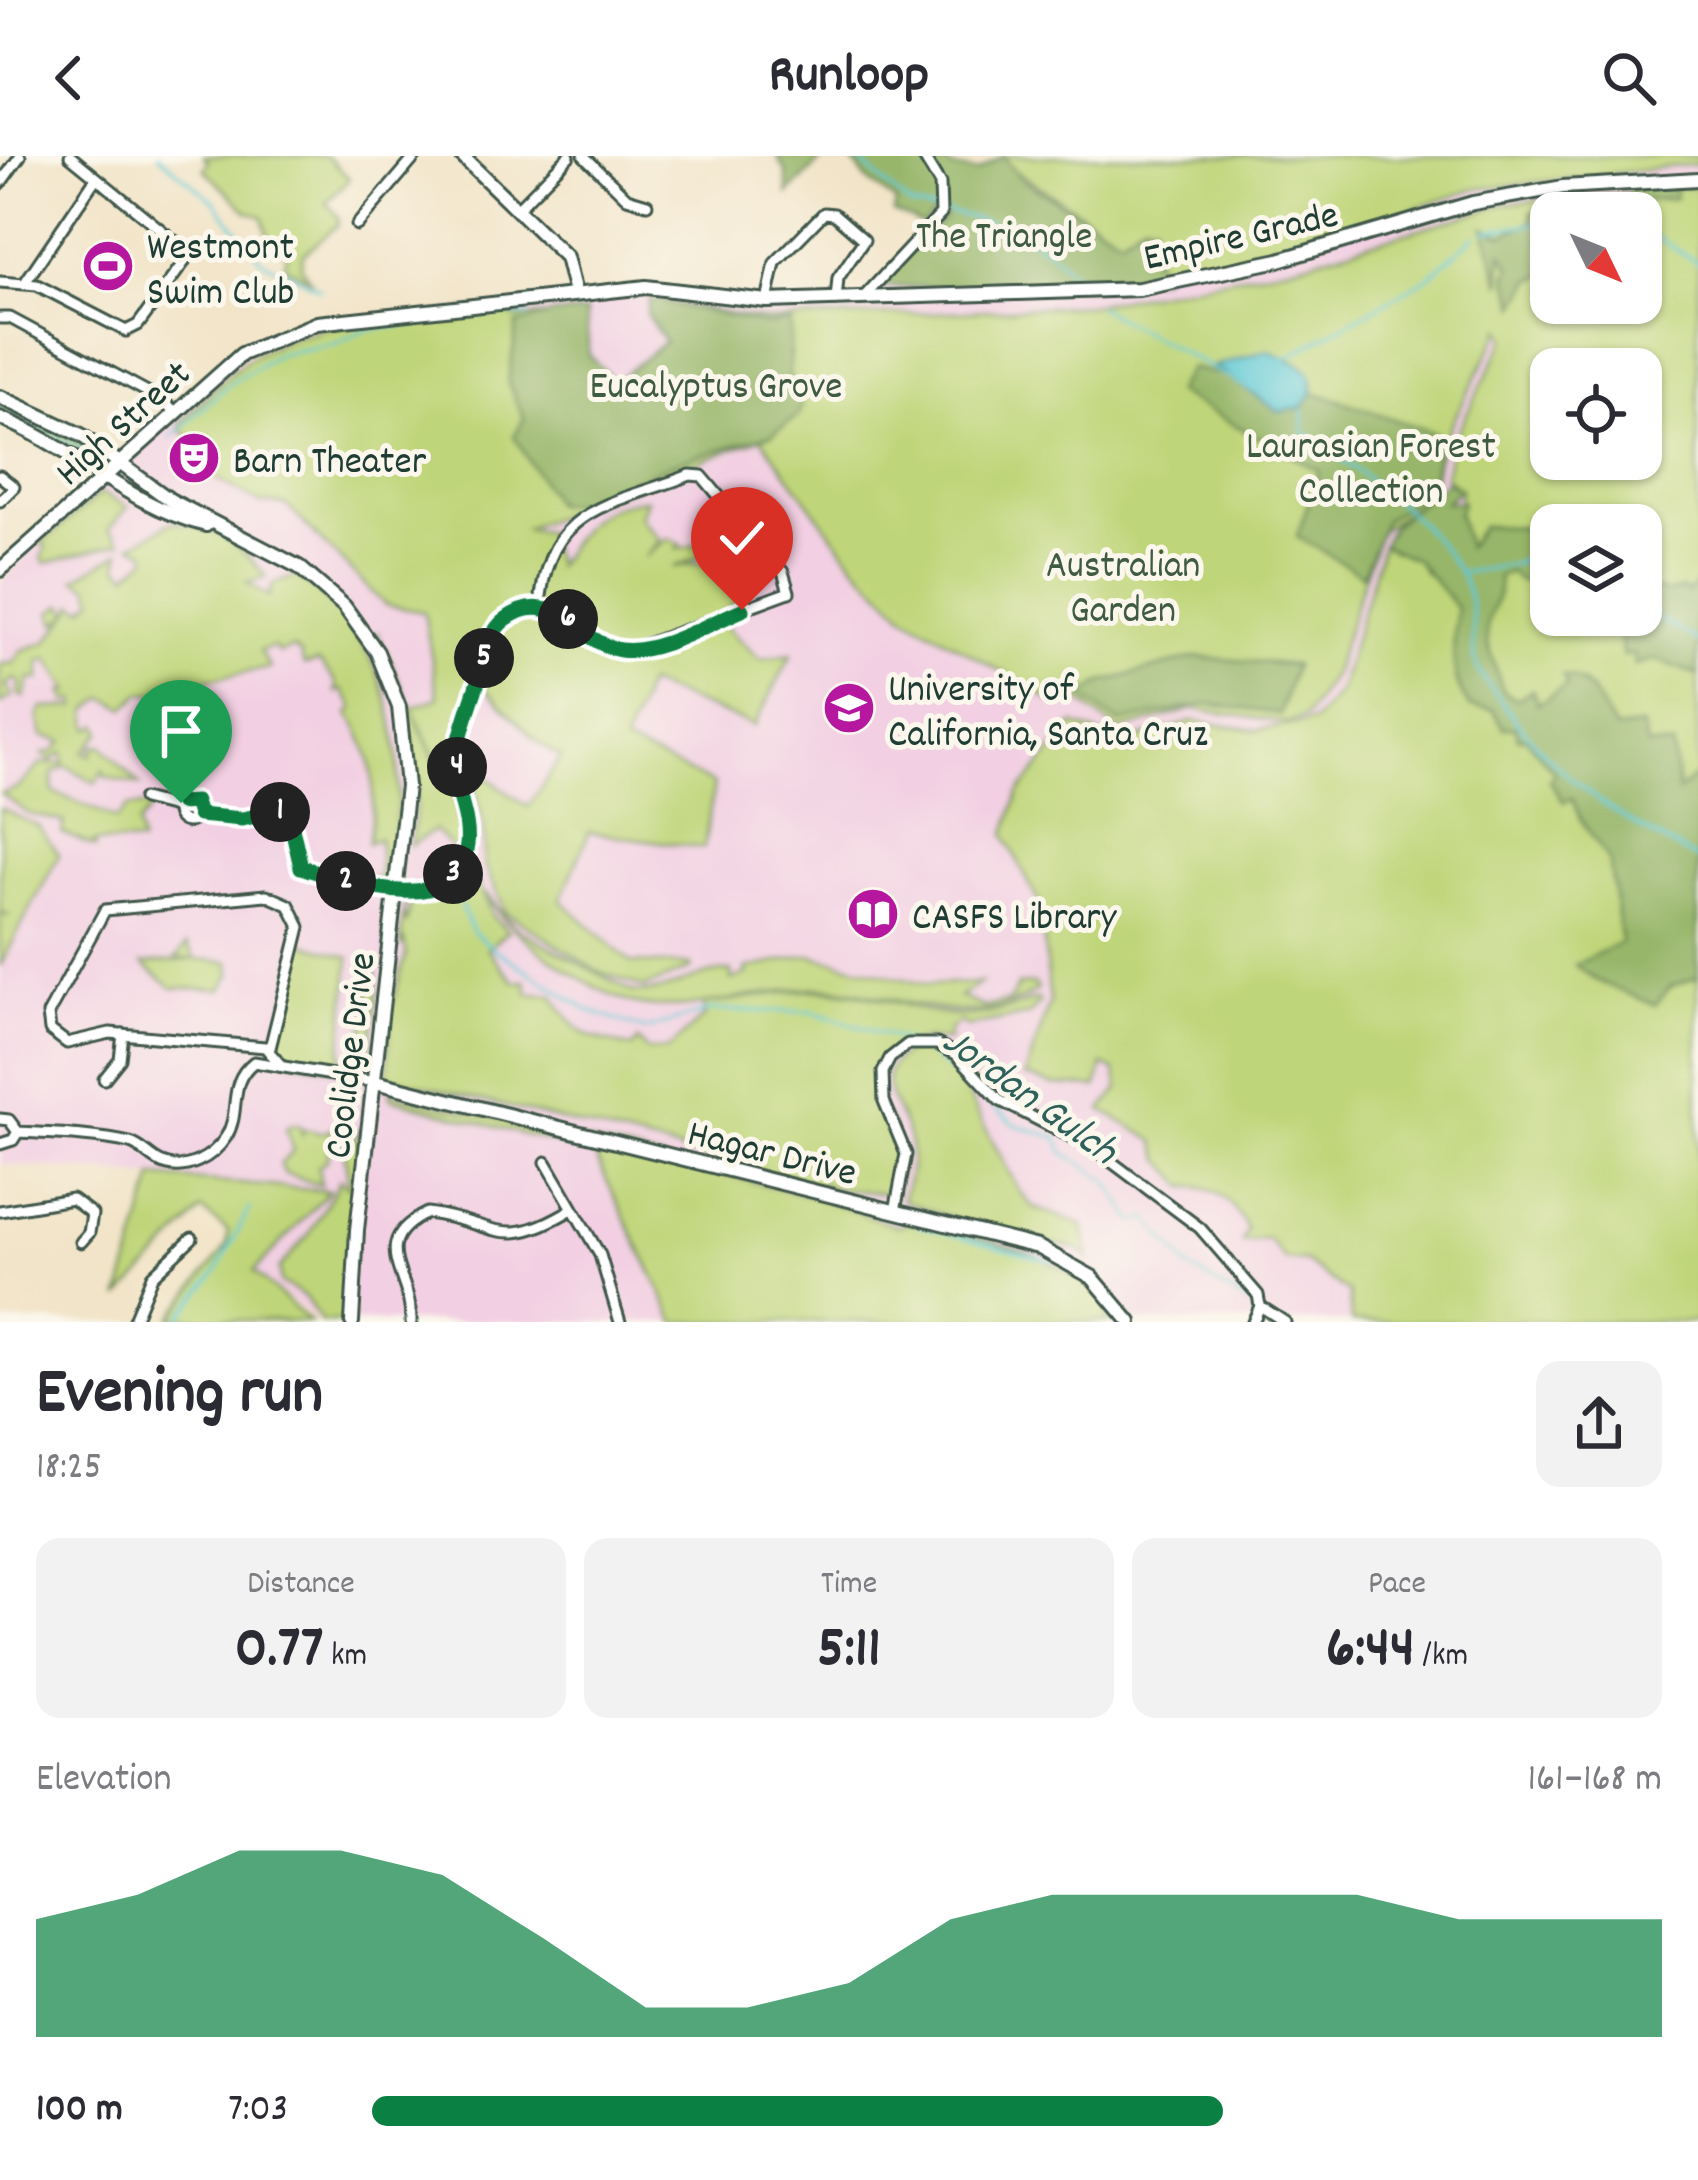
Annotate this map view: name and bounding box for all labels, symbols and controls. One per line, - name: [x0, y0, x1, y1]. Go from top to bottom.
- text: Runloop: [769, 40, 929, 117]
- icon: back: [36, 45, 102, 111]
- icon: search: [1596, 45, 1662, 111]
- street label: Empire Grade: [1139, 190, 1344, 288]
- north arrow: [1530, 192, 1662, 324]
- map controls: [1530, 192, 1662, 636]
- park label: The Triangle: [916, 212, 1092, 267]
- place label: Westmont Swim Club: [147, 223, 294, 323]
- sports icon: Westmont Swim Club: [80, 238, 136, 294]
- button: locate: [1530, 348, 1662, 480]
- street label: High Street: [45, 350, 205, 502]
- park label: Eucalyptus Grove: [589, 362, 843, 417]
- park label: Laurasian Forest Collection: [1246, 422, 1496, 522]
- theatre icon: Barn Theater: [166, 430, 222, 486]
- place label: Barn Theater: [233, 437, 427, 492]
- pin: [691, 487, 793, 610]
- button: layers: [1530, 504, 1662, 636]
- icon: check: [709, 505, 775, 571]
- park label: Australian Garden: [1046, 541, 1200, 641]
- pin: 6: [538, 589, 598, 649]
- text: 6: [560, 595, 576, 642]
- pin: 5: [454, 628, 514, 688]
- text: 5: [476, 634, 492, 681]
- place label: University of California, Santa Cruz: [888, 665, 1208, 765]
- pin: [130, 680, 232, 803]
- school or university icon: University of California, Santa Cruz: [821, 680, 877, 736]
- icon: arrive: [148, 698, 214, 764]
- pin: 4: [427, 737, 487, 797]
- text: 4: [450, 743, 464, 790]
- pin: 1: [250, 782, 310, 842]
- text: 1: [276, 788, 284, 835]
- pin: 3: [423, 844, 483, 904]
- text: 3: [446, 850, 460, 897]
- pin: 2: [316, 851, 376, 911]
- text: 2: [339, 857, 353, 904]
- library icon: CASFS Library: [845, 886, 901, 942]
- place label: CASFS Library: [912, 893, 1117, 948]
- street label: Coolidge Drive: [314, 950, 393, 1162]
- water label: Jordan Gulch: [928, 1015, 1129, 1184]
- street label: Hagar Drive: [681, 1109, 862, 1204]
- text: Evening run: [36, 1350, 323, 1444]
- button: share: [1536, 1361, 1662, 1487]
- text: 18:25: [36, 1442, 102, 1497]
- text: Distance: [247, 1562, 355, 1609]
- text: Time: [821, 1562, 877, 1609]
- text: Pace: [1368, 1562, 1426, 1609]
- text: 0.77: [235, 1609, 323, 1695]
- text: 5:11: [817, 1609, 881, 1695]
- text: 6:44: [1326, 1609, 1415, 1695]
- text: km: [323, 1634, 367, 1681]
- text: /km: [1415, 1634, 1468, 1681]
- text: Elevation: [36, 1754, 172, 1809]
- text: 161–168 m: [1527, 1754, 1662, 1809]
- text: 100 m: [36, 2084, 123, 2139]
- text: 7:03: [228, 2084, 288, 2139]

